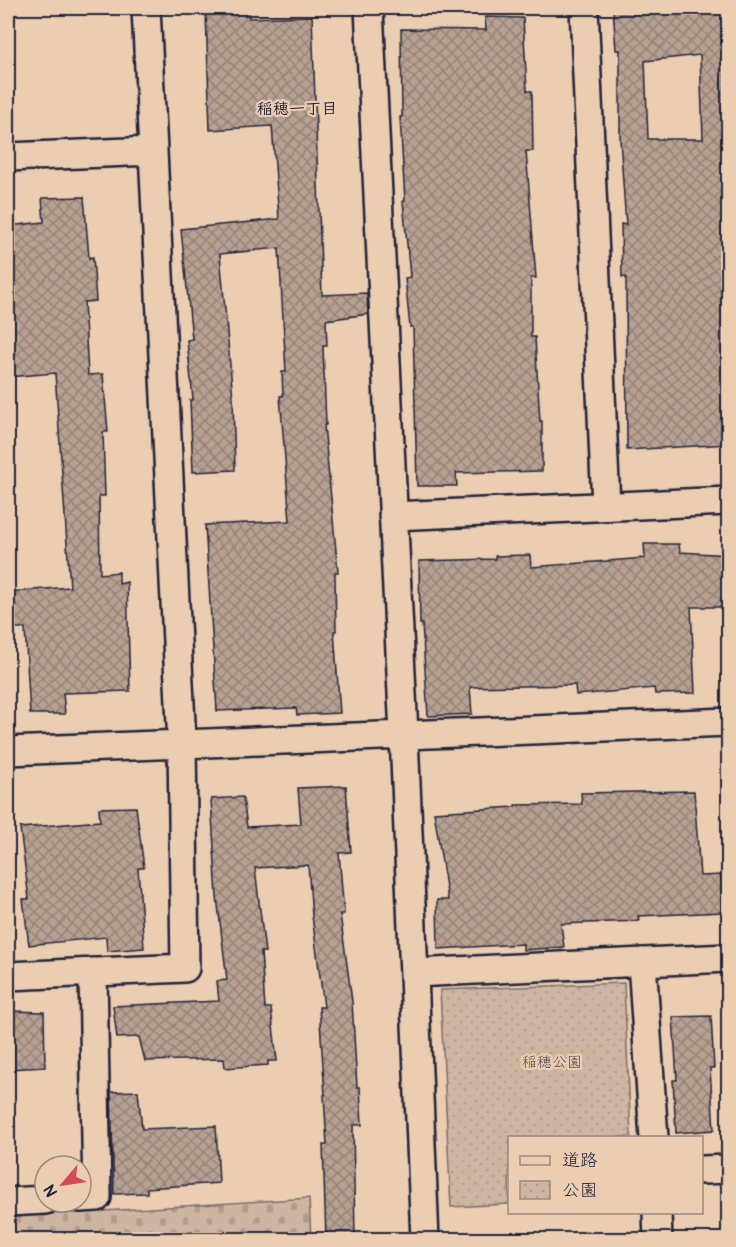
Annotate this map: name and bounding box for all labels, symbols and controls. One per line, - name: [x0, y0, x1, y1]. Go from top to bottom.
- district label: 稲穂一丁目: [257, 99, 337, 119]
- park label: 稲穂公園: [522, 1053, 582, 1072]
- legend: [508, 1136, 703, 1214]
- text: 道路: [562, 1149, 598, 1172]
- north arrow: [33, 1154, 93, 1214]
- text: 公園: [562, 1179, 598, 1202]
- text: N: [39, 1181, 62, 1200]

